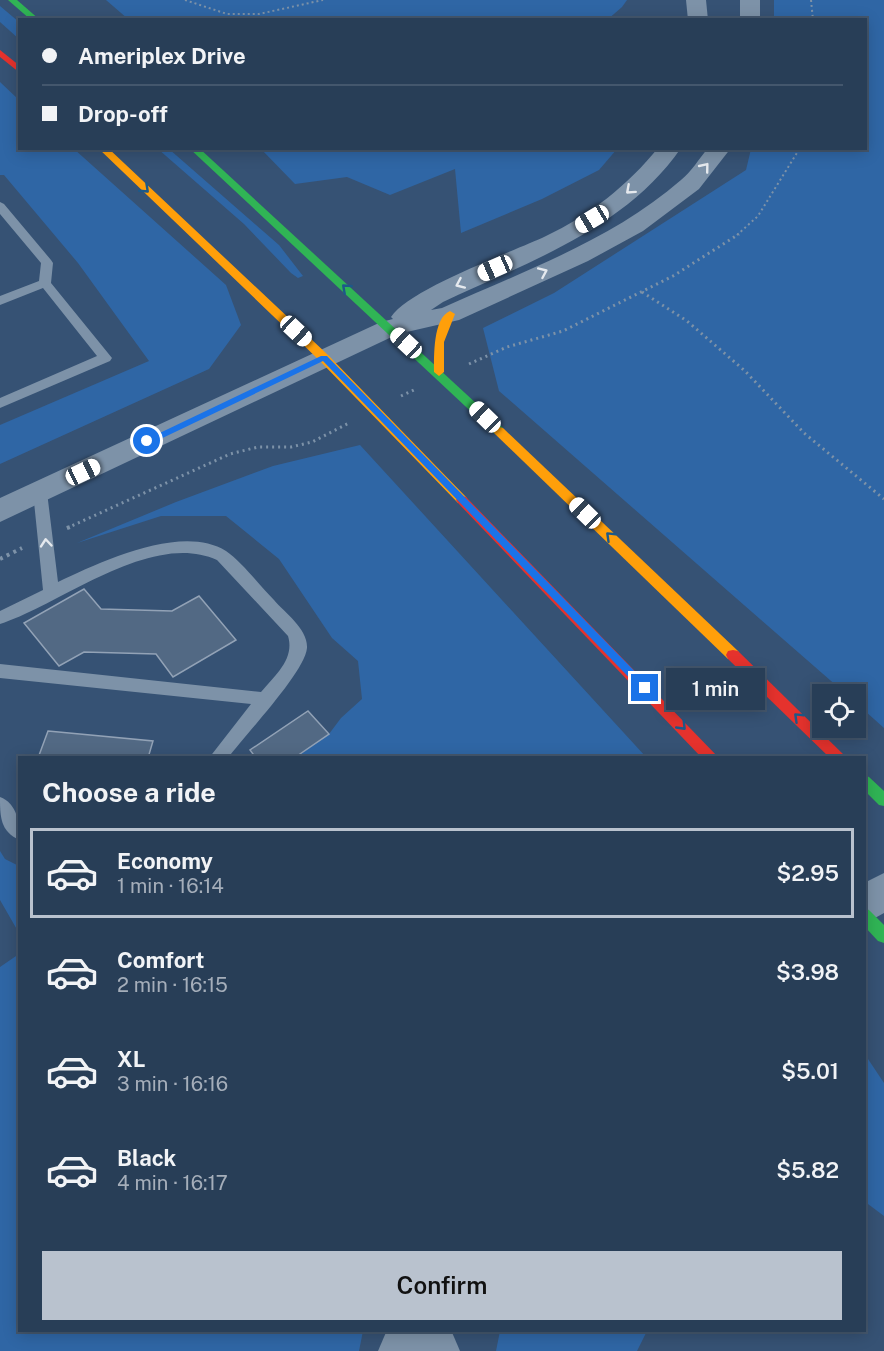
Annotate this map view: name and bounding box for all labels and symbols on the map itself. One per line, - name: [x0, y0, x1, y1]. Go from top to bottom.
- one-way arrow: [698, 163, 709, 174]
- one-way arrow: [137, 181, 148, 192]
- one-way arrow: [626, 183, 637, 194]
- car: [572, 202, 612, 236]
- car: [475, 252, 515, 284]
- one-way arrow: [536, 268, 547, 280]
- one-way arrow: [455, 277, 466, 289]
- one-way arrow: [343, 284, 353, 295]
- car: [277, 312, 315, 350]
- car: [387, 324, 425, 362]
- car: [466, 398, 504, 436]
- route start: [133, 427, 160, 454]
- car: [63, 456, 103, 488]
- car: [566, 494, 604, 532]
- one-way arrow: [606, 533, 617, 544]
- one-way arrow: [40, 539, 53, 548]
- callout: 1 min: [666, 667, 765, 709]
- route end: [631, 674, 658, 701]
- one-way arrow: [794, 713, 804, 724]
- one-way arrow: [674, 719, 685, 730]

